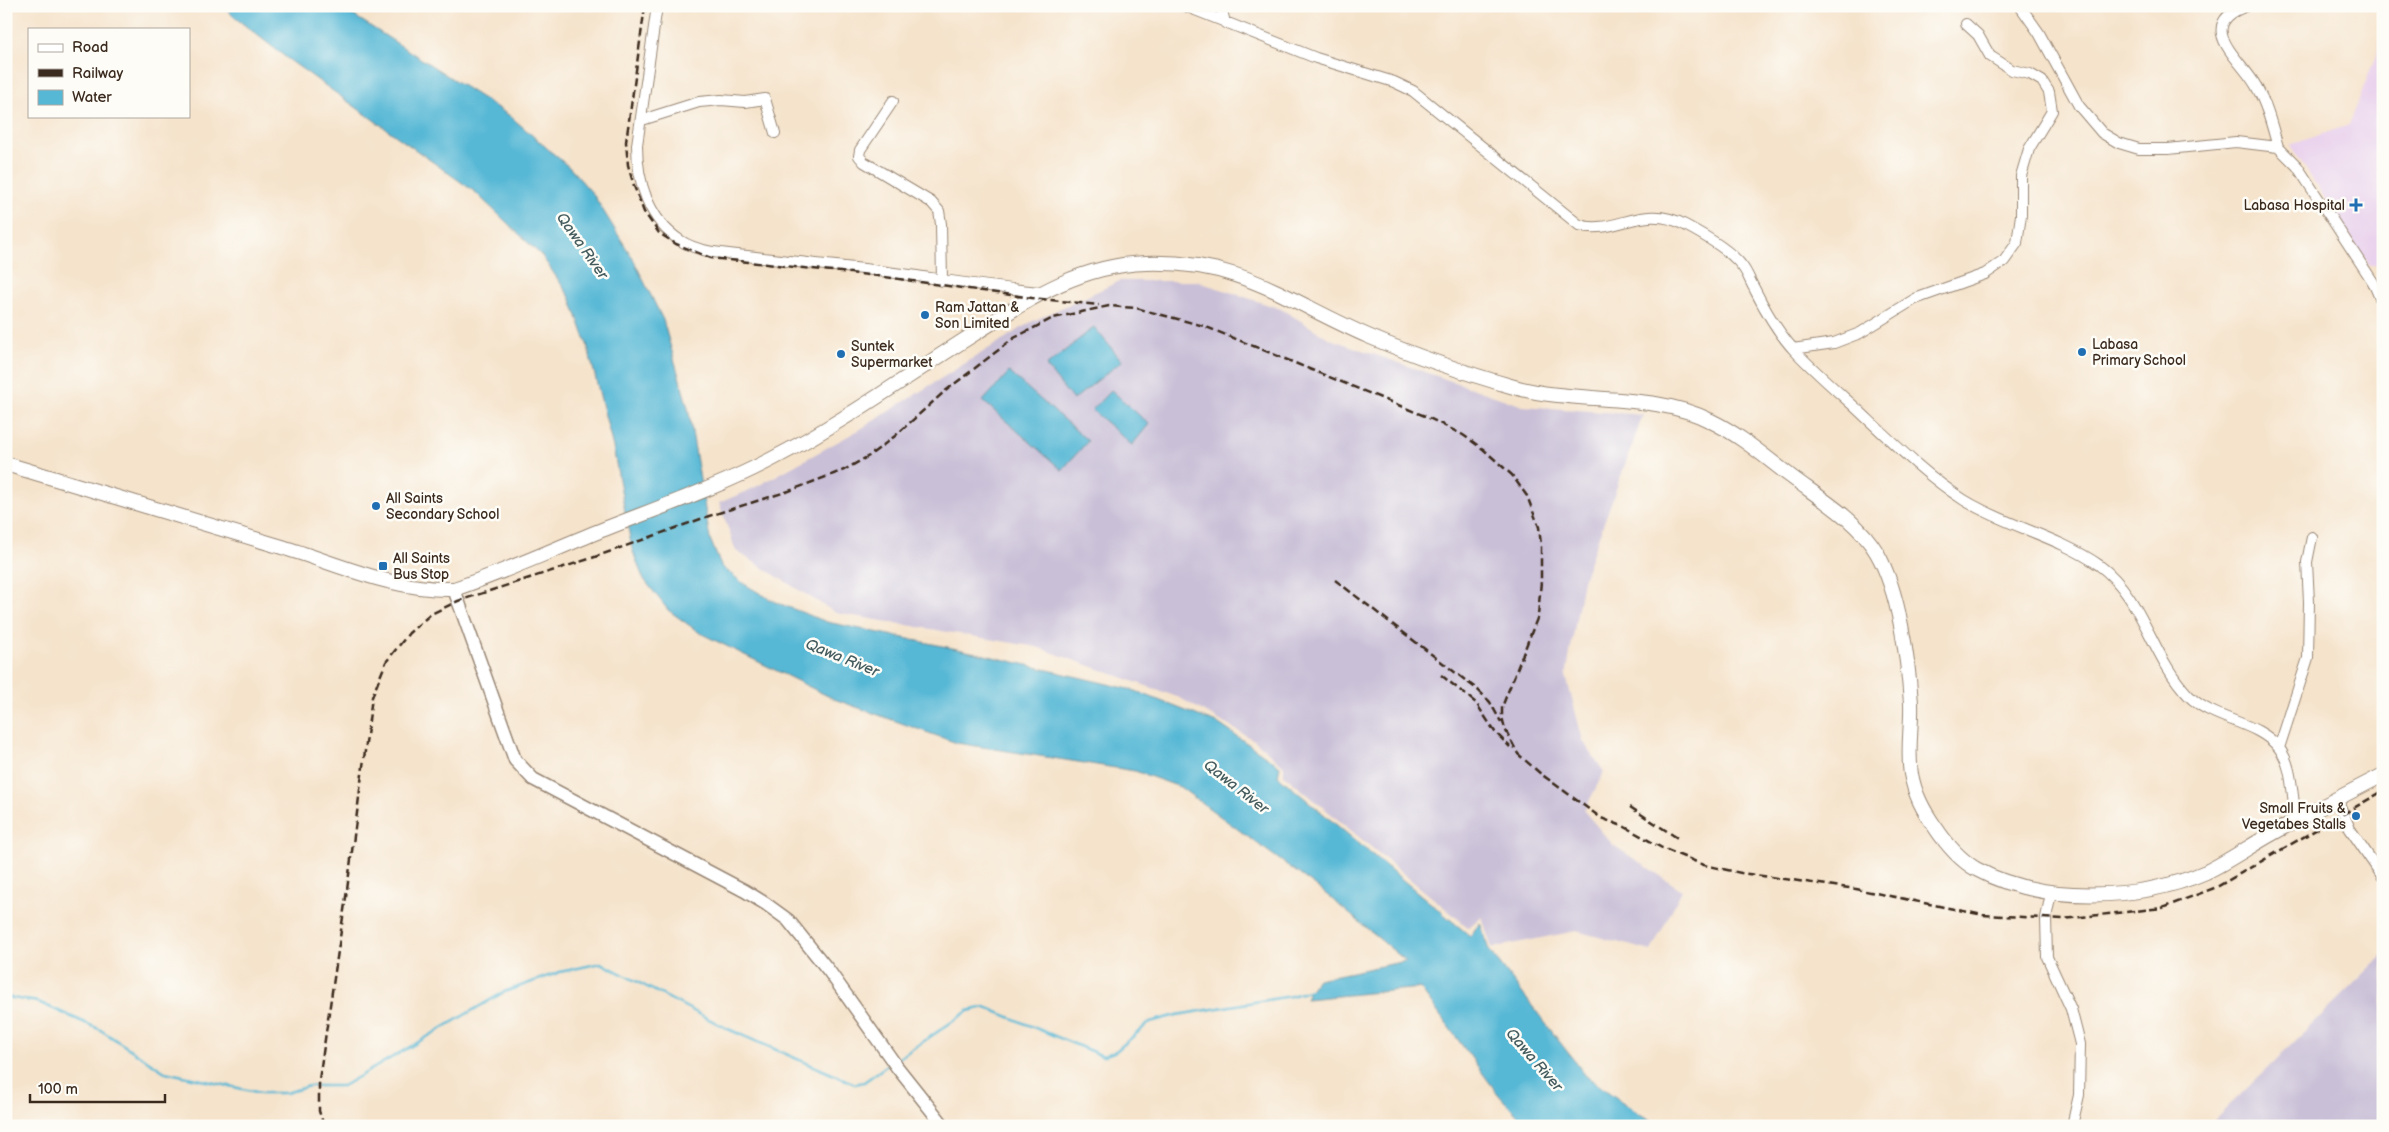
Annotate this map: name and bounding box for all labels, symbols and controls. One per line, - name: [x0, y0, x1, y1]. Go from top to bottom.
- legend: [28, 28, 190, 118]
- text: Road: [72, 38, 108, 57]
- text: Railway: [72, 64, 123, 83]
- text: Water: [72, 88, 112, 107]
- place label: Labasa Hospital: [2244, 197, 2345, 214]
- marker: Labasa Hospital: [2349, 198, 2363, 212]
- water label: Qawa River: [552, 209, 613, 284]
- place label: Ram Jattan & Son Limited: [935, 299, 1020, 332]
- marker: Ram Jattan & Son Limited: [919, 309, 931, 321]
- place label: Labasa Primary School: [2092, 336, 2186, 369]
- place label: Suntek Supermarket: [851, 338, 933, 371]
- marker: Labasa Primary School: [2076, 346, 2088, 358]
- marker: Suntek Supermarket: [835, 348, 847, 360]
- place label: All Saints Secondary School: [386, 490, 499, 523]
- marker: All Saints Secondary School: [370, 500, 382, 512]
- place label: All Saints Bus Stop: [393, 550, 450, 583]
- marker: All Saints Bus Stop: [377, 560, 389, 572]
- water label: Qawa River: [803, 635, 883, 682]
- water label: Qawa River: [1200, 756, 1274, 819]
- place label: Small Fruits & Vegetabes Stalls: [2242, 800, 2346, 833]
- marker: Small Fruits & Vegetabes Stalls: [2350, 810, 2362, 822]
- water label: Qawa River: [1501, 1025, 1568, 1097]
- scale bar: [30, 1072, 165, 1104]
- text: 100 m: [38, 1080, 78, 1099]

